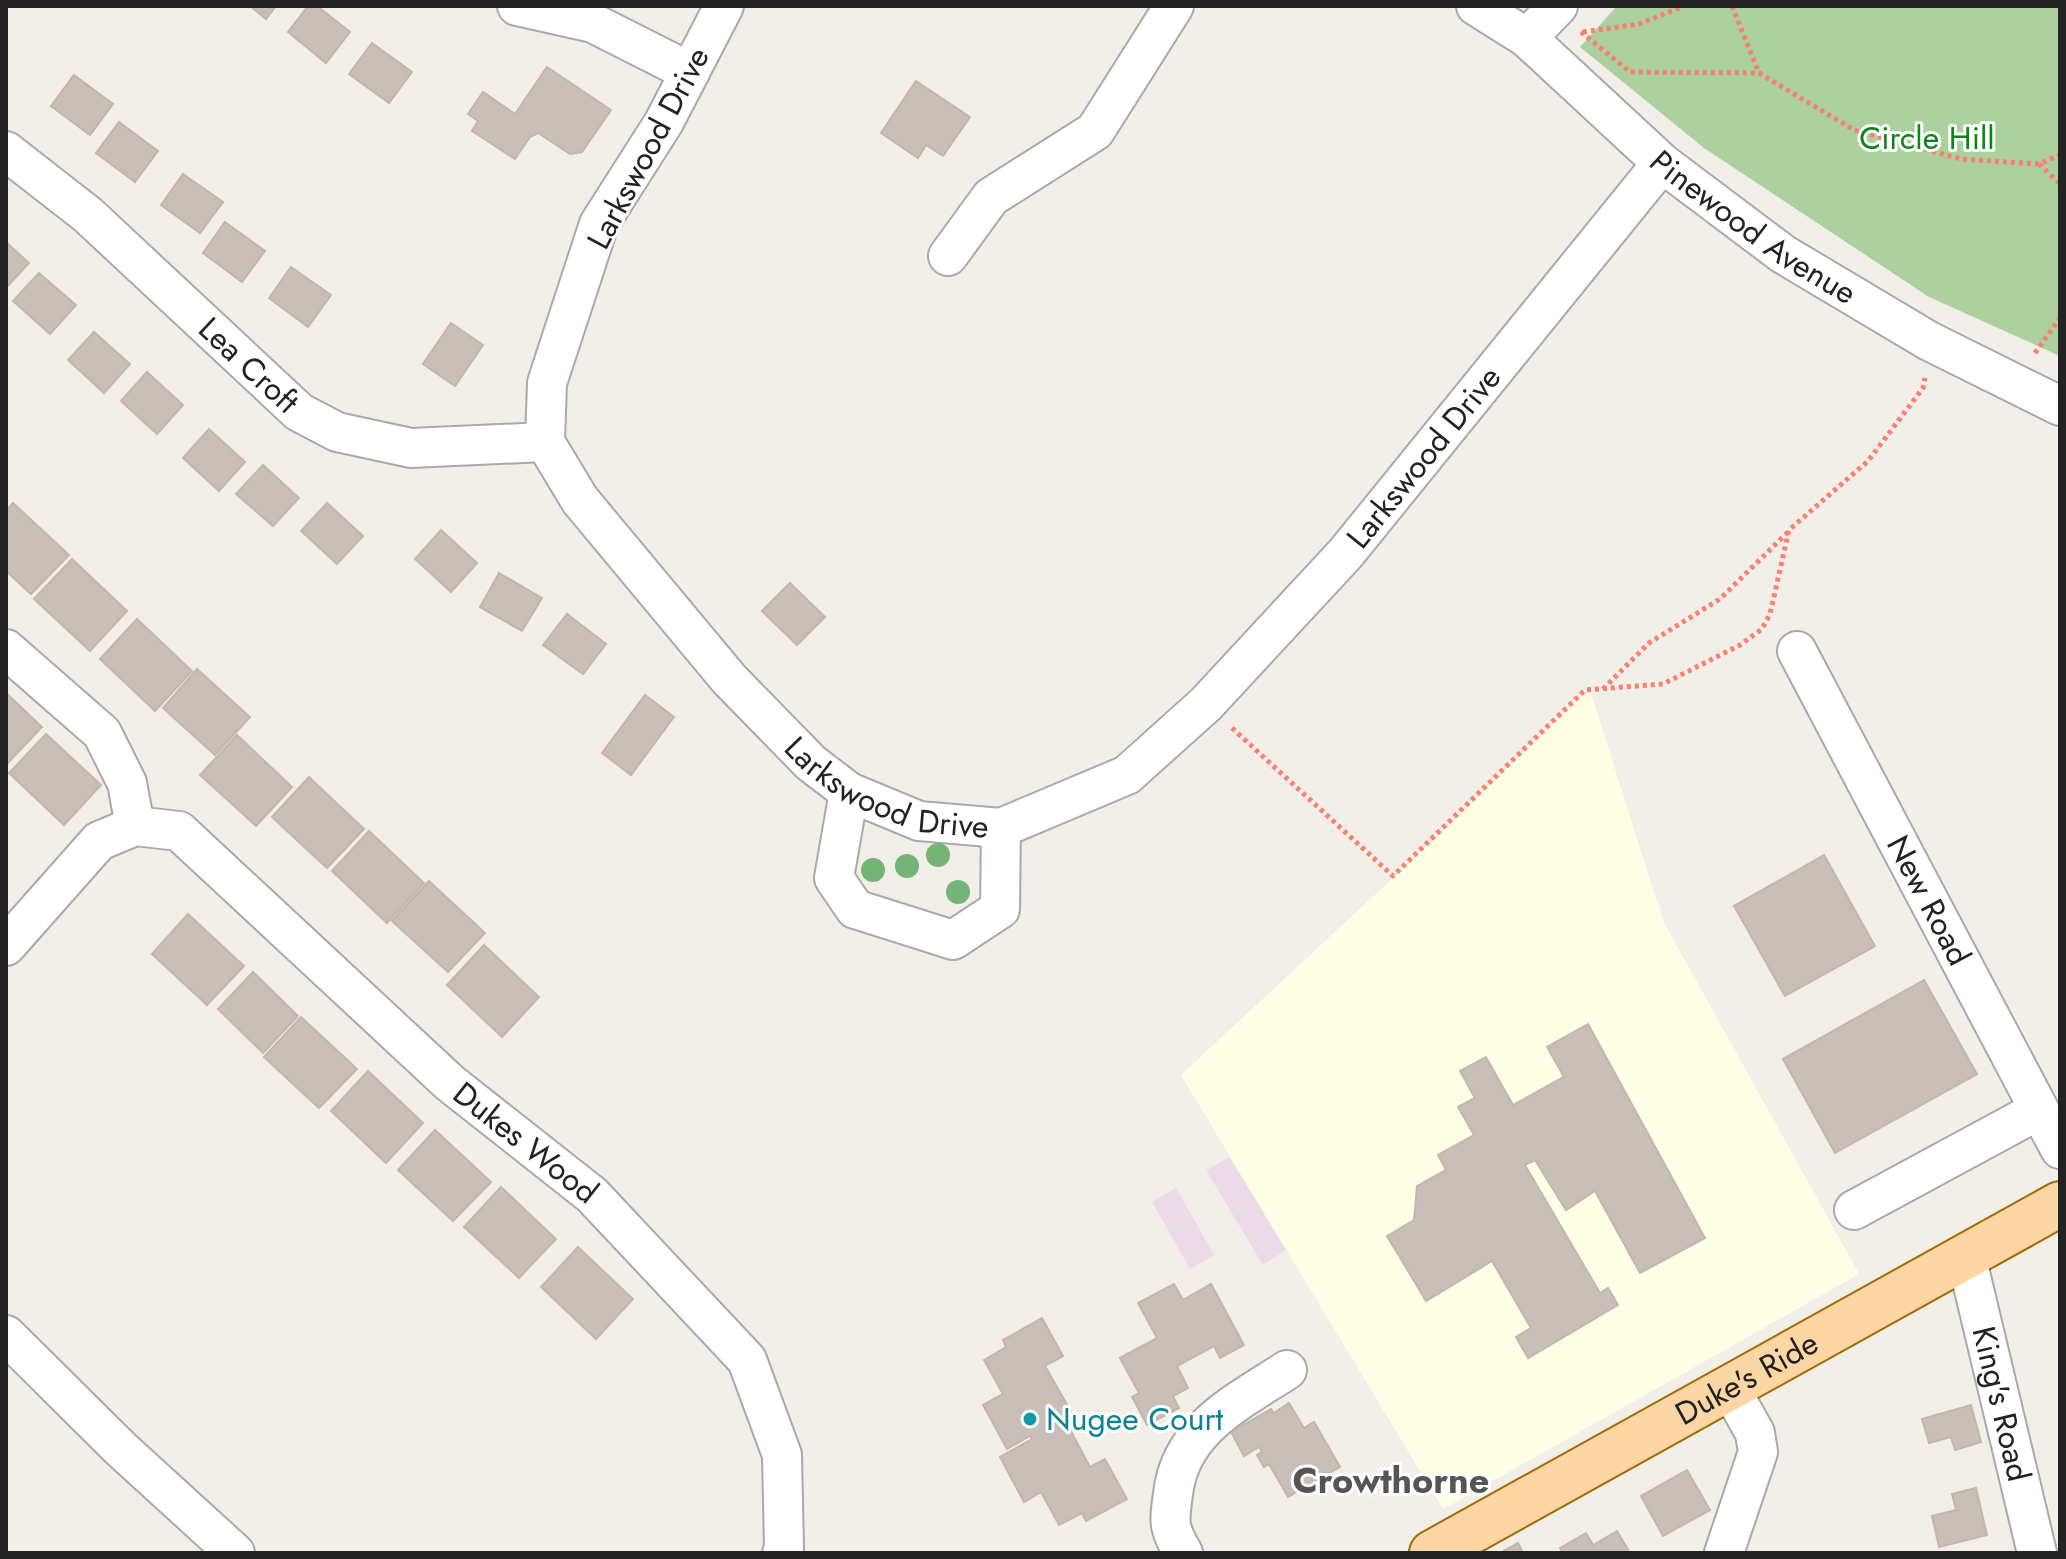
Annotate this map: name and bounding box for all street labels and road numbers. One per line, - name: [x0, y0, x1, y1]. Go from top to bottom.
- street label: Larkswood Drive: [575, 39, 721, 257]
- street label: Pinewood Avenue: [1639, 140, 1865, 316]
- street label: Lea Croft: [188, 306, 310, 424]
- street label: Larkswood Drive: [1336, 356, 1512, 558]
- street label: Larkswood Drive: [774, 726, 991, 850]
- street label: New Road: [1875, 827, 1982, 974]
- street label: Dukes Wood: [443, 1071, 608, 1214]
- street label: Duke's Ride: [1667, 1320, 1827, 1436]
- street label: King's Road: [1961, 1322, 2042, 1486]

